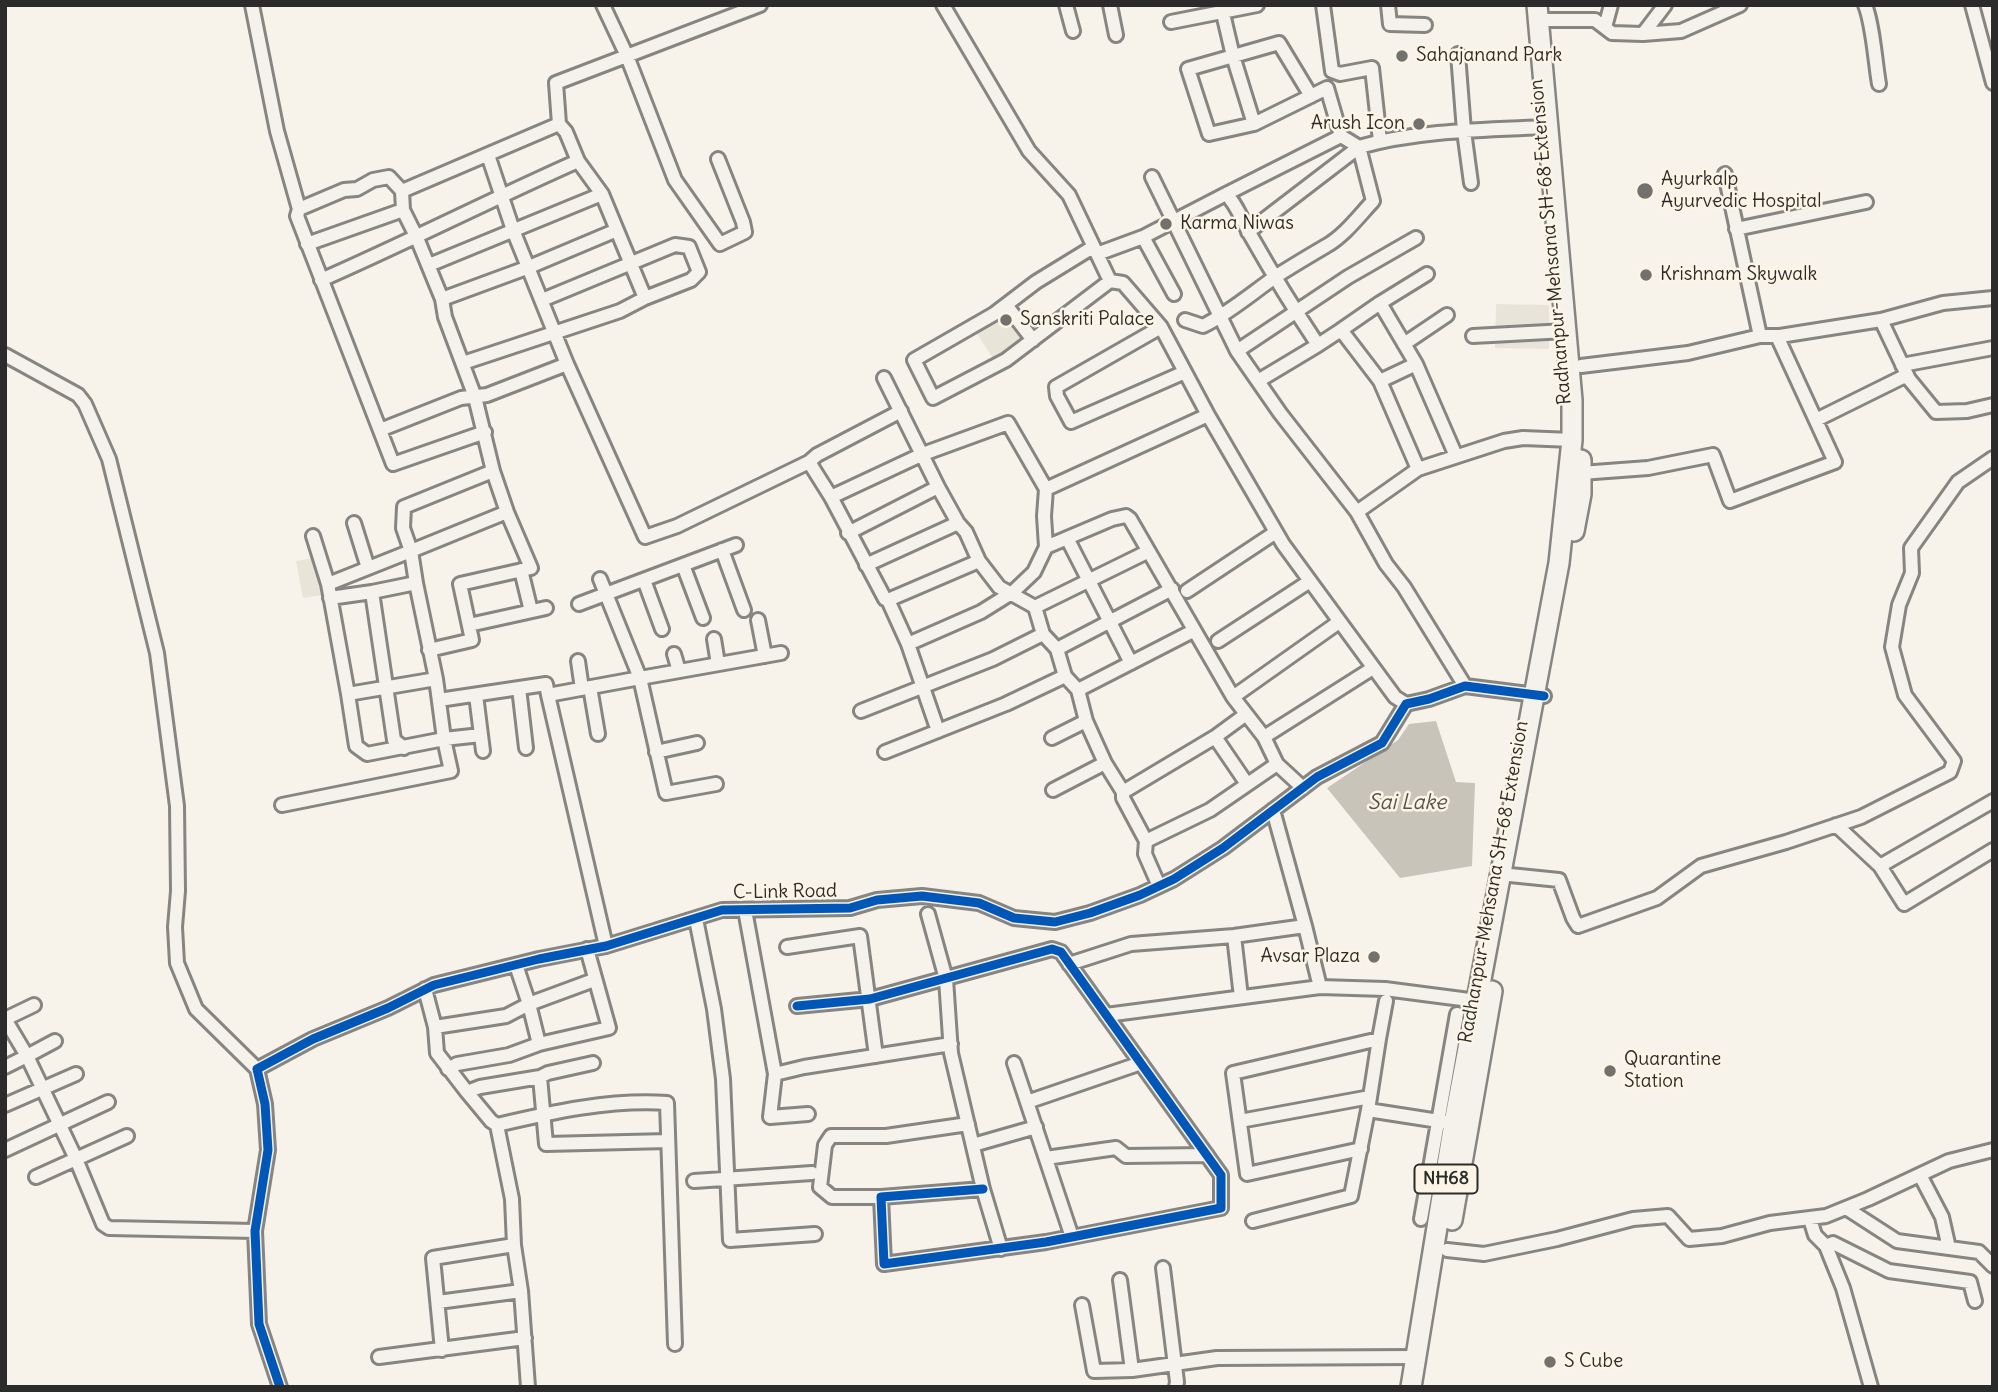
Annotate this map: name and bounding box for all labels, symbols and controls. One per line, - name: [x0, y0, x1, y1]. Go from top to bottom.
- place label: Sahajanand Park: [1416, 45, 1562, 67]
- marker: Sahajanand Park: [1394, 48, 1410, 64]
- street label: Radhanpur-Mehsana SH-68 Extension: [1525, 78, 1577, 406]
- place label: Arush Icon: [1311, 113, 1405, 135]
- marker: Arush Icon: [1411, 116, 1427, 132]
- place label: Ayurkalp Ayurvedic Hospital: [1661, 169, 1821, 213]
- marker: Ayurkalp Ayurvedic Hospital: [1635, 181, 1655, 201]
- place label: Karma Niwas: [1180, 213, 1294, 235]
- marker: Karma Niwas: [1158, 216, 1174, 232]
- place label: Krishnam Skywalk: [1660, 264, 1817, 286]
- marker: Krishnam Skywalk: [1638, 267, 1654, 283]
- place label: Sanskriti Palace: [1020, 309, 1154, 331]
- marker: Sanskriti Palace: [998, 312, 1014, 328]
- street label: Radhanpur-Mehsana SH-68 Extension: [1454, 719, 1534, 1045]
- water label: Sai Lake: [1368, 790, 1446, 816]
- street label: C-Link Road: [733, 880, 837, 904]
- place label: Avsar Plaza: [1261, 946, 1360, 968]
- marker: Avsar Plaza: [1366, 949, 1382, 965]
- place label: Quarantine Station: [1624, 1049, 1721, 1093]
- marker: Quarantine Station: [1602, 1063, 1618, 1079]
- road number: NH68: [1414, 1164, 1478, 1194]
- place label: S Cube: [1564, 1351, 1623, 1373]
- marker: S Cube: [1542, 1354, 1558, 1370]

